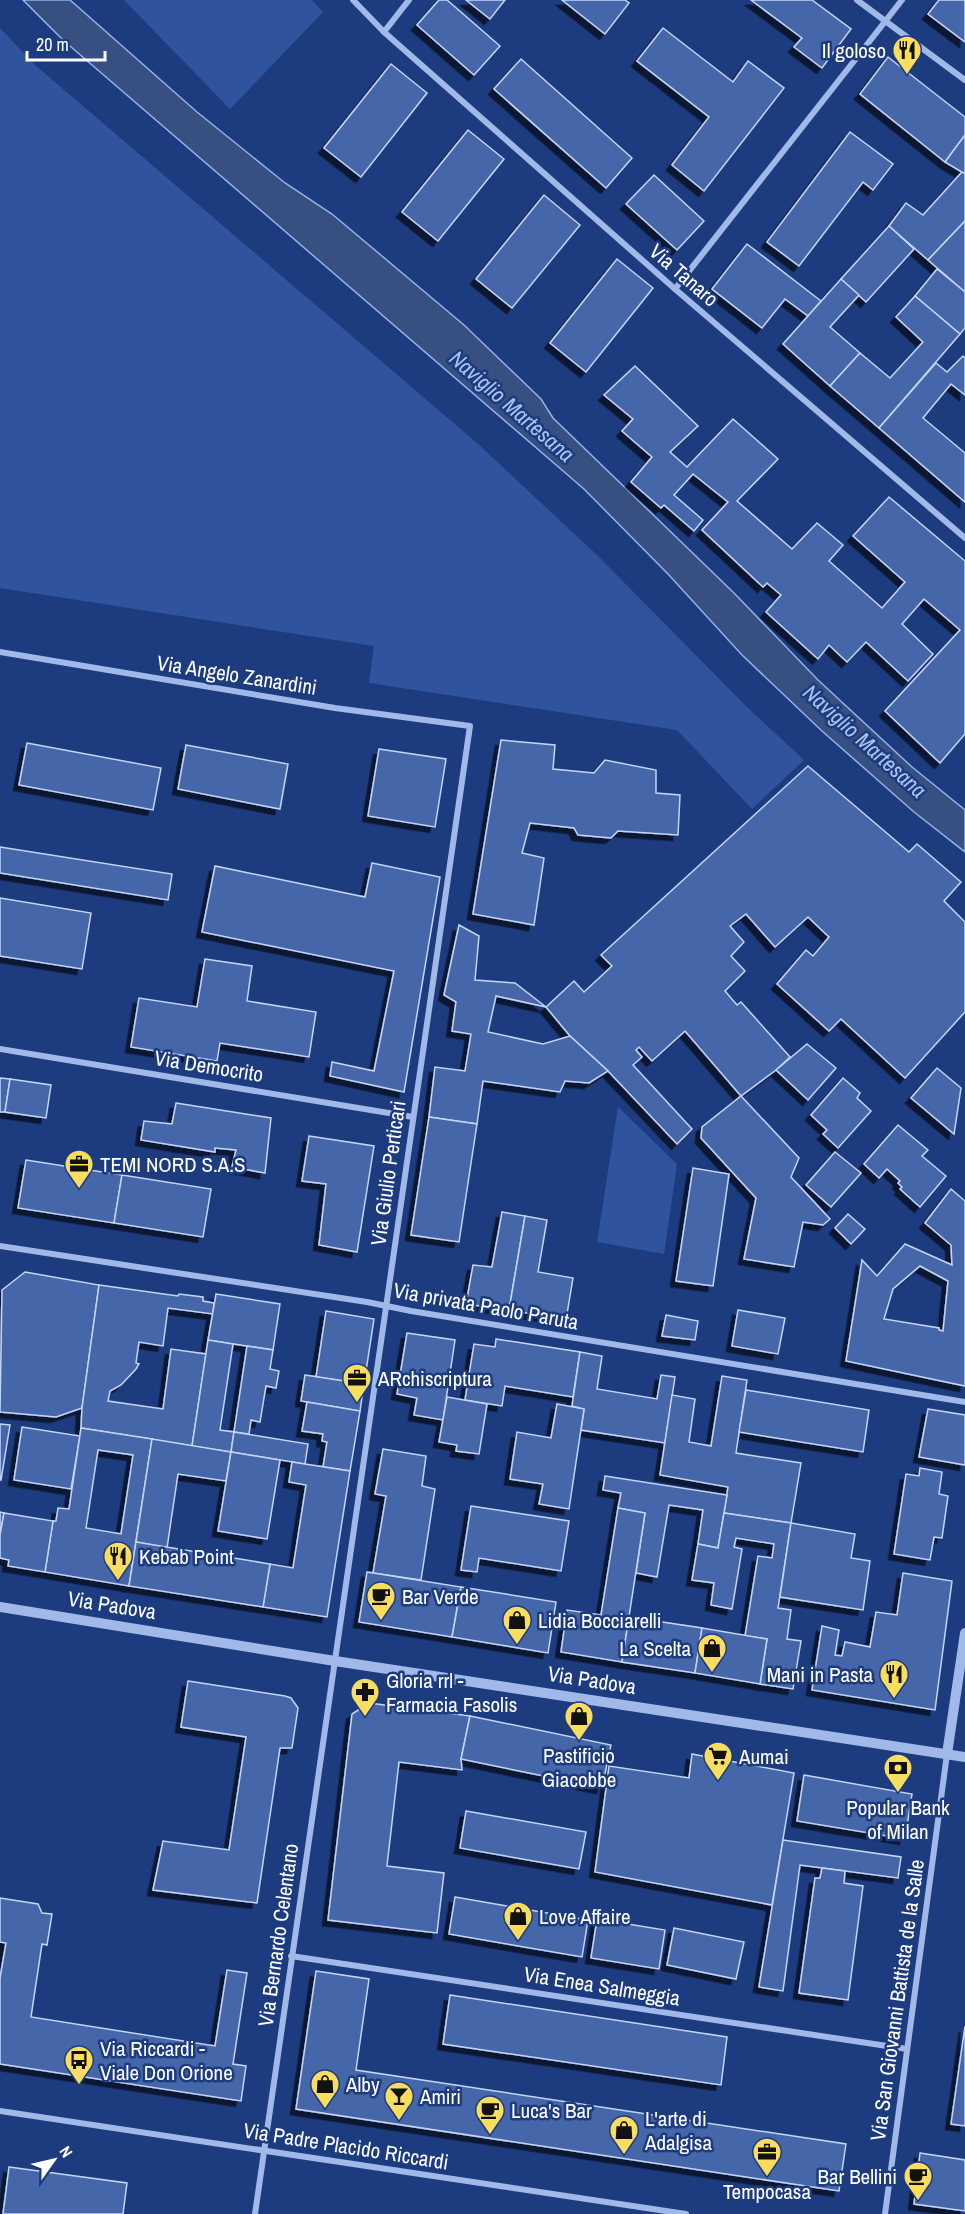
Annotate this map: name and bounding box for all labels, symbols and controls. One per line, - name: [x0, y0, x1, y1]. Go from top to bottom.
- scale bar: [27, 24, 105, 62]
- text: 20 m: [36, 32, 69, 57]
- restaurant icon: Il goloso: [891, 34, 923, 76]
- place label: Il goloso: [822, 36, 886, 65]
- street label: Via Tanaro: [643, 237, 725, 313]
- water label: Naviglio Martesana: [443, 343, 581, 469]
- street label: Via Angelo Zanardini: [155, 648, 319, 702]
- water label: Naviglio Martesana: [797, 678, 933, 804]
- street label: Via Democrito: [153, 1043, 265, 1089]
- street label: Via Giulio Perticari: [363, 1099, 413, 1247]
- office icon: TEMI NORD S.A.S: [63, 1148, 95, 1190]
- place label: TEMI NORD S.A.S: [100, 1150, 245, 1179]
- street label: Via privata Paolo Paruta: [391, 1275, 581, 1337]
- office icon: ARchiscriptura: [341, 1362, 373, 1404]
- place label: ARchiscriptura: [377, 1364, 492, 1393]
- restaurant icon: Kebab Point: [102, 1540, 134, 1582]
- place label: Kebab Point: [139, 1542, 234, 1571]
- cafe icon: Bar Verde: [365, 1580, 397, 1622]
- place label: Bar Verde: [402, 1582, 479, 1611]
- street label: Via Padova: [66, 1584, 159, 1626]
- shop icon: Lidia Bocciarelli: [501, 1604, 533, 1646]
- place label: Lidia Bocciarelli: [538, 1606, 661, 1635]
- shop icon: La Scelta: [696, 1632, 728, 1674]
- place label: La Scelta: [619, 1634, 691, 1663]
- restaurant icon: Mani in Pasta: [878, 1658, 910, 1700]
- street label: Via Padova: [546, 1659, 639, 1701]
- place label: Mani in Pasta: [767, 1660, 873, 1689]
- place label: Gloria rrl - Farmacia Fasolis: [386, 1666, 517, 1719]
- pharmacy icon: Gloria rrl - Farmacia Fasolis: [349, 1676, 381, 1718]
- shop icon: Pastificio Giacobbe: [563, 1700, 595, 1742]
- supermarket icon: Aumai: [702, 1740, 734, 1782]
- place label: Pastificio Giacobbe: [542, 1741, 616, 1794]
- place label: Aumai: [738, 1742, 789, 1771]
- bank icon: Popular Bank of Milan: [882, 1752, 914, 1794]
- place label: Popular Bank of Milan: [846, 1793, 950, 1846]
- street label: Via Bernardo Celentano: [251, 1842, 305, 2028]
- street label: Via San Giovanni Battista de la Salle: [863, 1857, 931, 2143]
- shop icon: Love Affaire: [502, 1900, 534, 1942]
- place label: Love Affaire: [539, 1902, 631, 1931]
- street label: Via Enea Salmeggia: [522, 1959, 683, 2013]
- place label: Via Riccardi - Viale Don Orione: [100, 2034, 233, 2087]
- bus stop icon: Via Riccardi - Viale Don Orione: [63, 2044, 95, 2086]
- shop icon: Alby: [309, 2068, 341, 2110]
- place label: Alby: [345, 2070, 380, 2099]
- bar icon: Amiri: [383, 2080, 415, 2122]
- place label: Amiri: [419, 2082, 461, 2111]
- cafe icon: Luca's Bar: [474, 2094, 506, 2136]
- place label: Luca's Bar: [511, 2096, 592, 2125]
- place label: L'arte di Adalgisa: [644, 2104, 712, 2157]
- shop icon: L'arte di Adalgisa: [608, 2114, 640, 2156]
- street label: Via Padre Placido Riccardi: [241, 2115, 451, 2177]
- north arrow: [24, 2130, 84, 2190]
- office icon: Tempocasa: [751, 2136, 783, 2178]
- text: N: [55, 2142, 78, 2162]
- cafe icon: Bar Bellini: [902, 2160, 934, 2202]
- place label: Bar Bellini: [818, 2162, 897, 2191]
- place label: Tempocasa: [723, 2177, 811, 2206]

